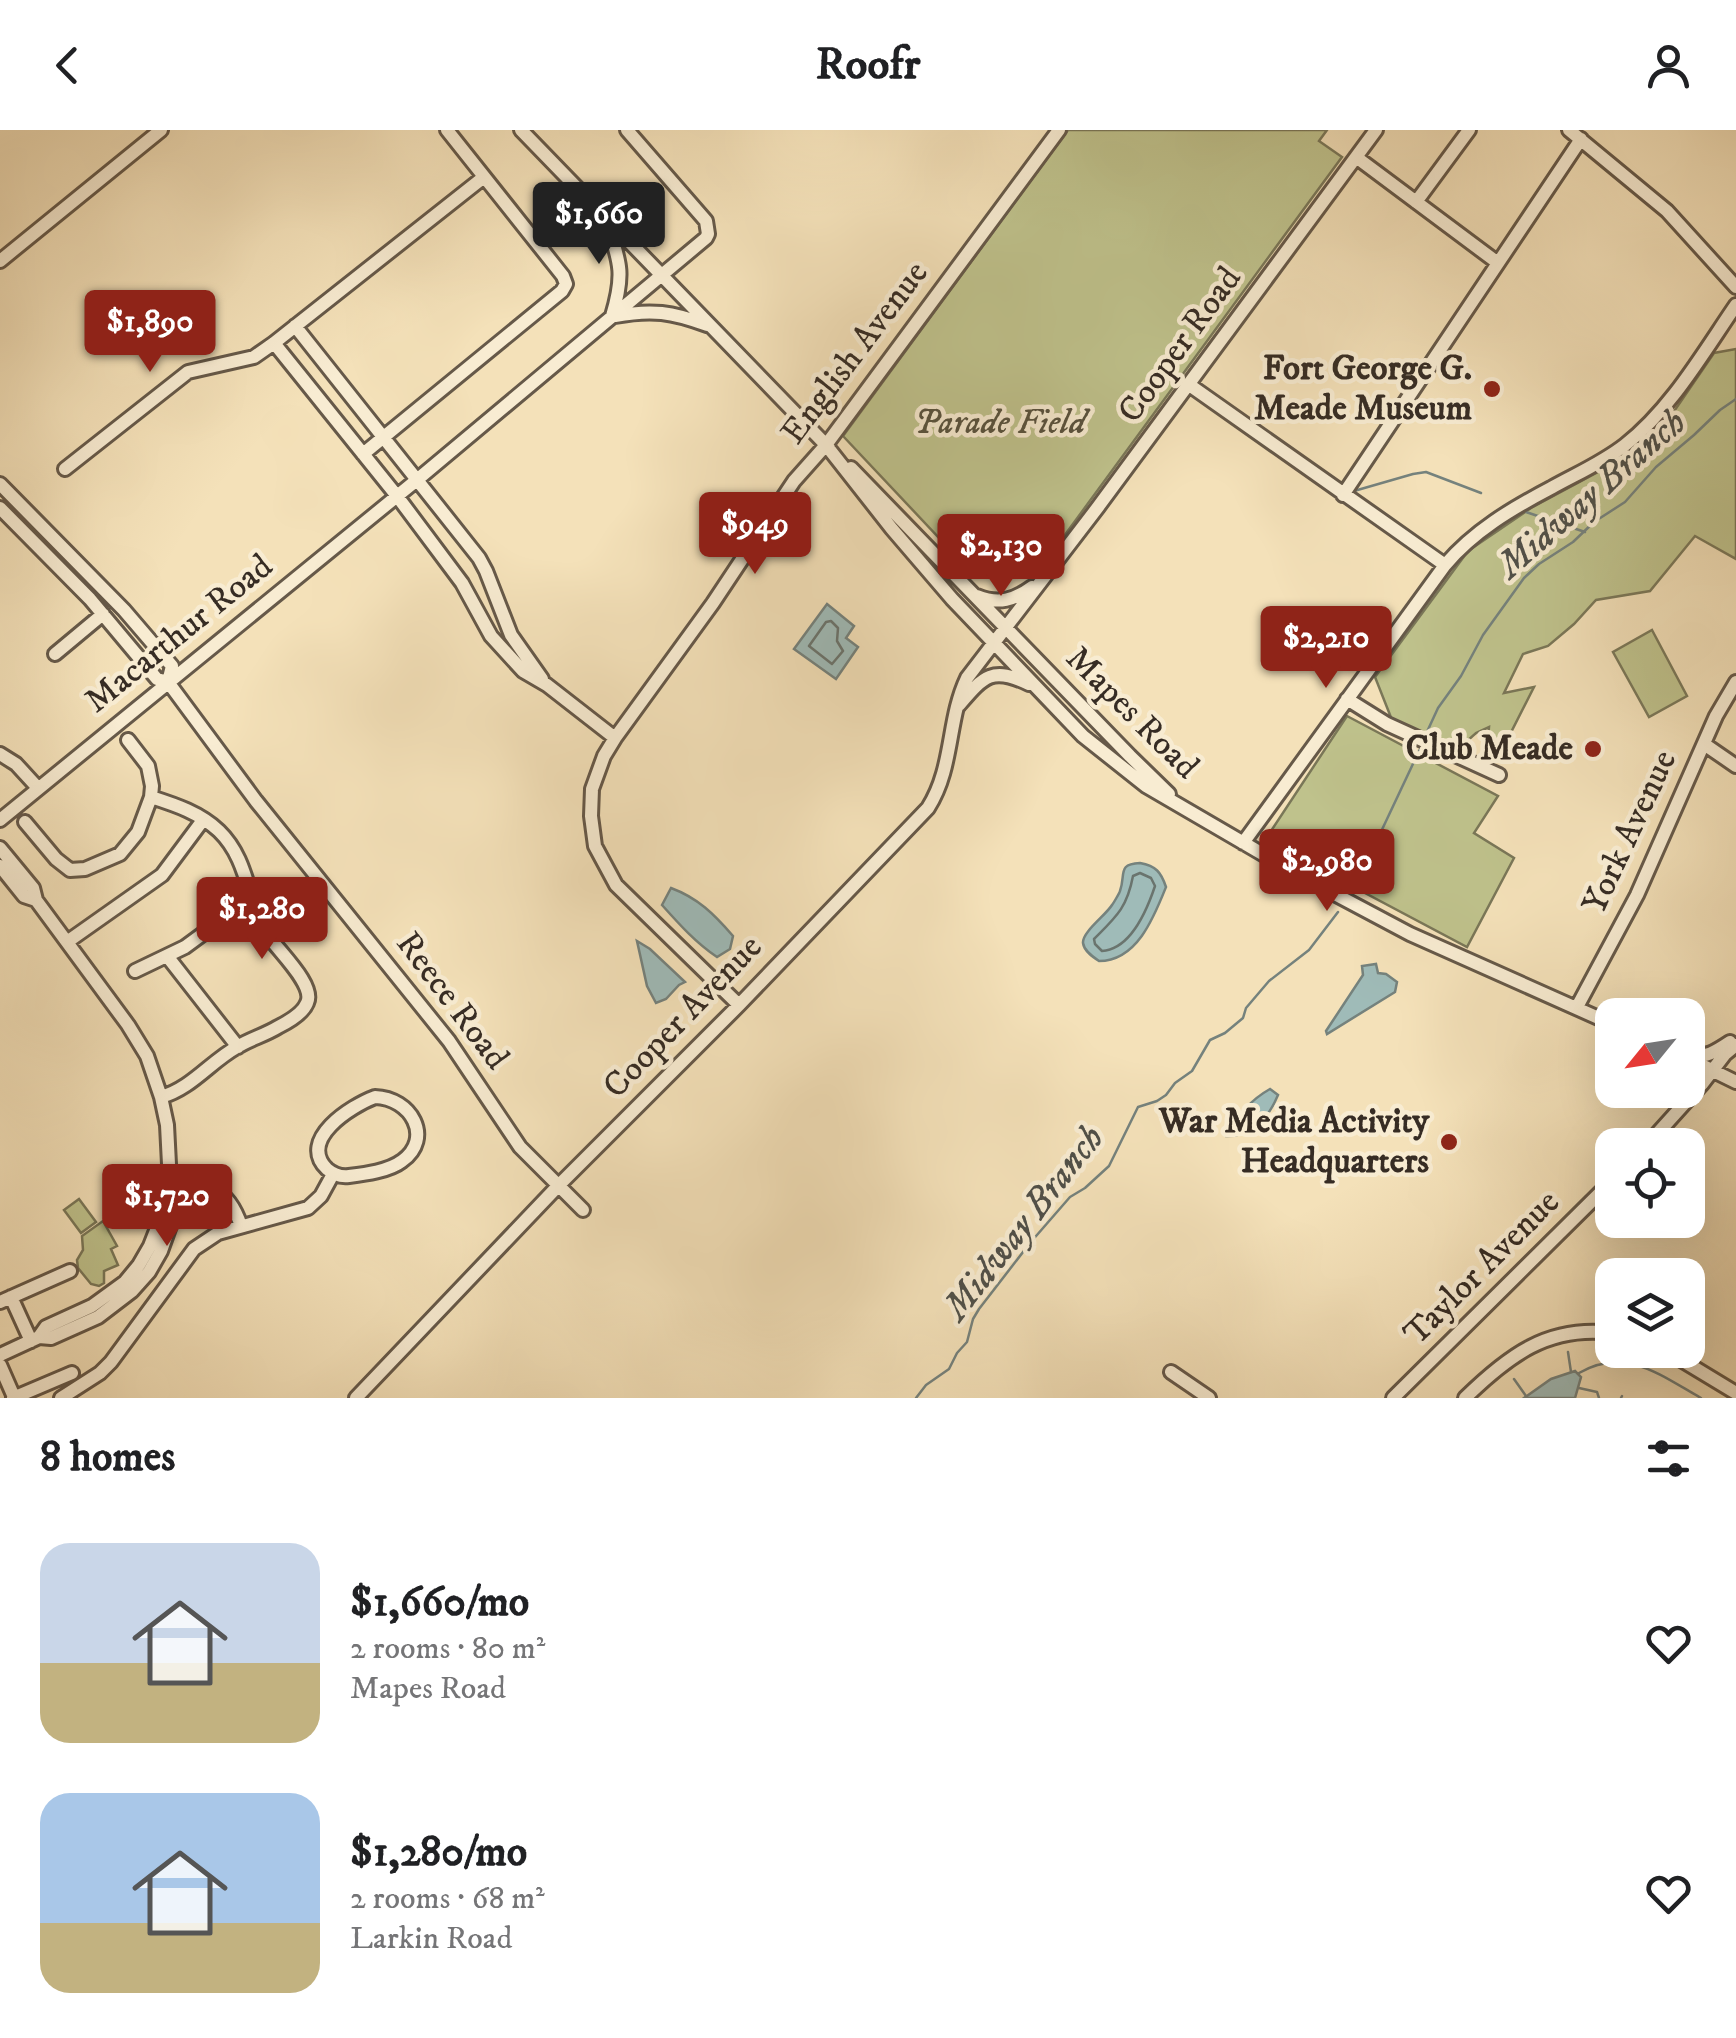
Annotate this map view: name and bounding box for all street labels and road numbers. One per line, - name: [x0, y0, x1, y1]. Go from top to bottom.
- street label: English Avenue: [772, 253, 938, 453]
- street label: Cooper Road: [1109, 258, 1252, 432]
- street label: Macarthur Road: [76, 544, 282, 723]
- street label: Mapes Road: [1056, 637, 1208, 789]
- street label: York Avenue: [1573, 743, 1687, 921]
- street label: Reece Road: [386, 923, 519, 1079]
- street label: Cooper Avenue: [594, 926, 772, 1108]
- street label: Taylor Avenue: [1395, 1181, 1569, 1355]

